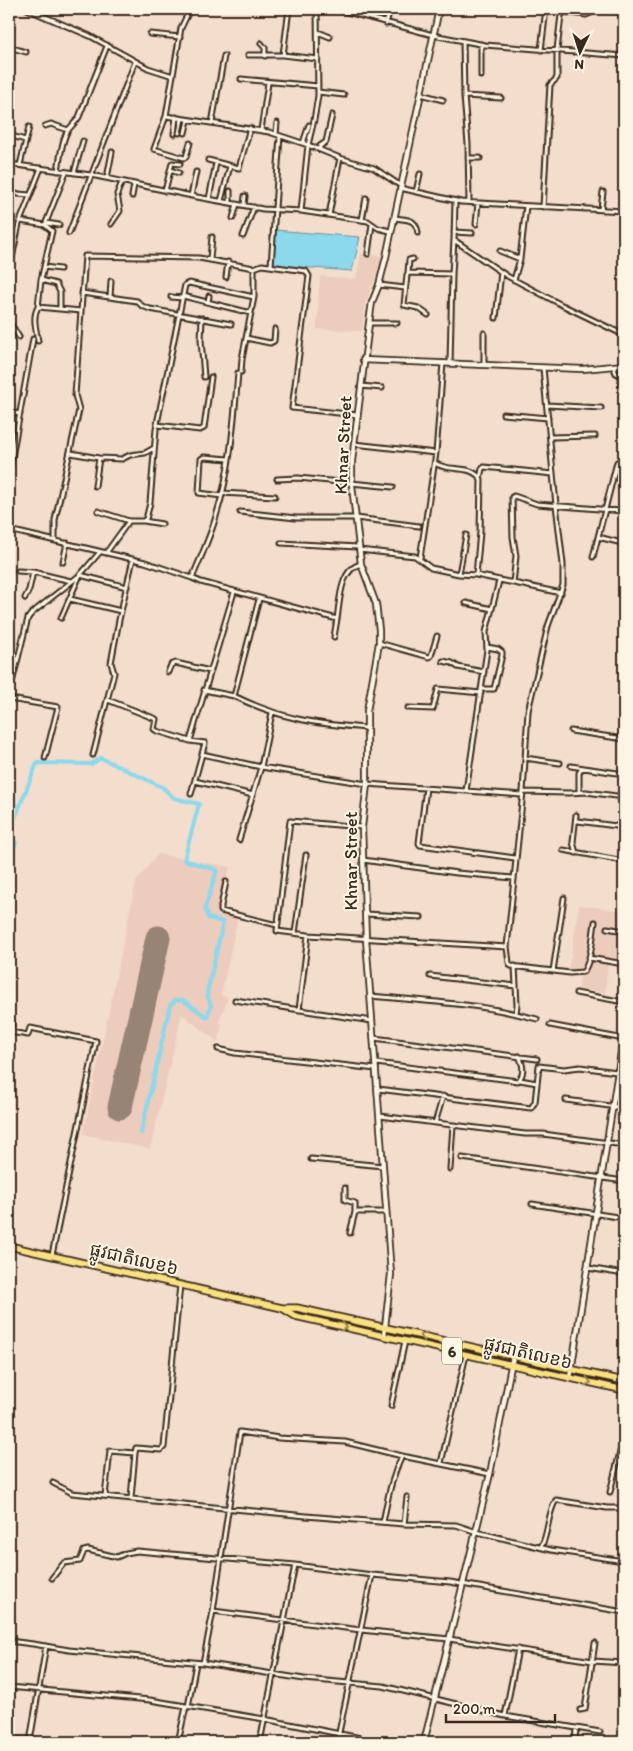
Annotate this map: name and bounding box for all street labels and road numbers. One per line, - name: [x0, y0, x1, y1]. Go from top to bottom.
- street label: Khnar Street: [329, 395, 357, 495]
- street label: Khnar Street: [340, 811, 362, 911]
- street label: ផ្លូវជាតិលេខ៦: [86, 1238, 180, 1285]
- street label: ផ្លូវជាតិលេខ៦: [480, 1332, 574, 1379]
- road number: 6: [442, 1338, 462, 1364]

